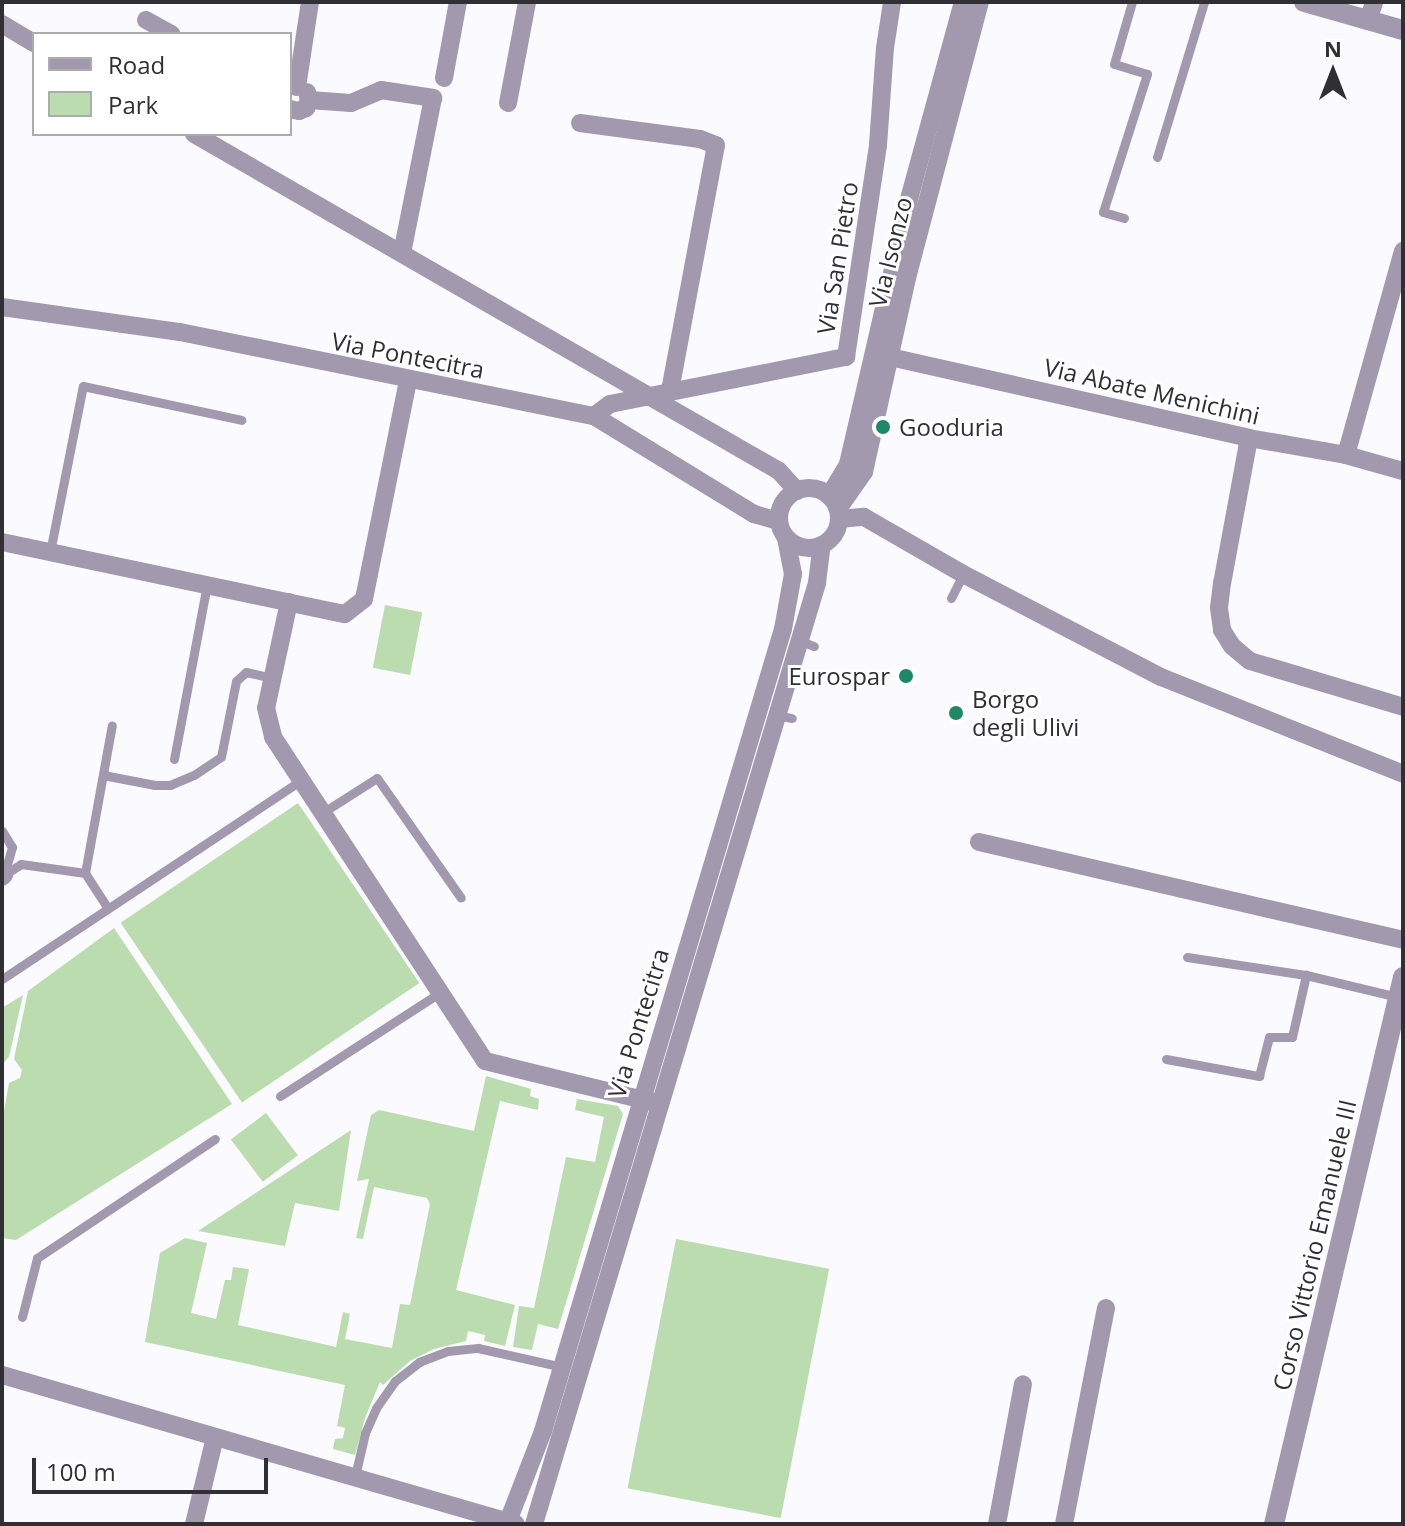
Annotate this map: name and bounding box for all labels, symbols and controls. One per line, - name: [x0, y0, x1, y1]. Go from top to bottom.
- legend: [32, 32, 292, 136]
- north arrow: [1293, 32, 1373, 112]
- text: N: [1324, 33, 1342, 63]
- text: Road: [108, 48, 165, 81]
- text: Park: [108, 88, 158, 121]
- street label: Via San Pietro: [811, 180, 863, 336]
- street label: Via Isonzo: [862, 194, 918, 310]
- street label: Via Pontecitra: [329, 326, 487, 384]
- street label: Via Abate Menichini: [1041, 352, 1263, 430]
- place label: Gooduria: [899, 413, 1004, 441]
- marker: Gooduria: [874, 418, 892, 436]
- place label: Eurospar: [788, 662, 890, 690]
- marker: Eurospar: [897, 667, 915, 685]
- place label: Borgo degli Ulivi: [972, 685, 1079, 741]
- marker: Borgo degli Ulivi: [947, 704, 965, 722]
- street label: Via Pontecitra: [602, 945, 674, 1101]
- street label: Corso Vittorio Emanuele III: [1266, 1097, 1362, 1393]
- scale bar: [36, 1442, 272, 1492]
- text: 100 m: [46, 1455, 116, 1488]

